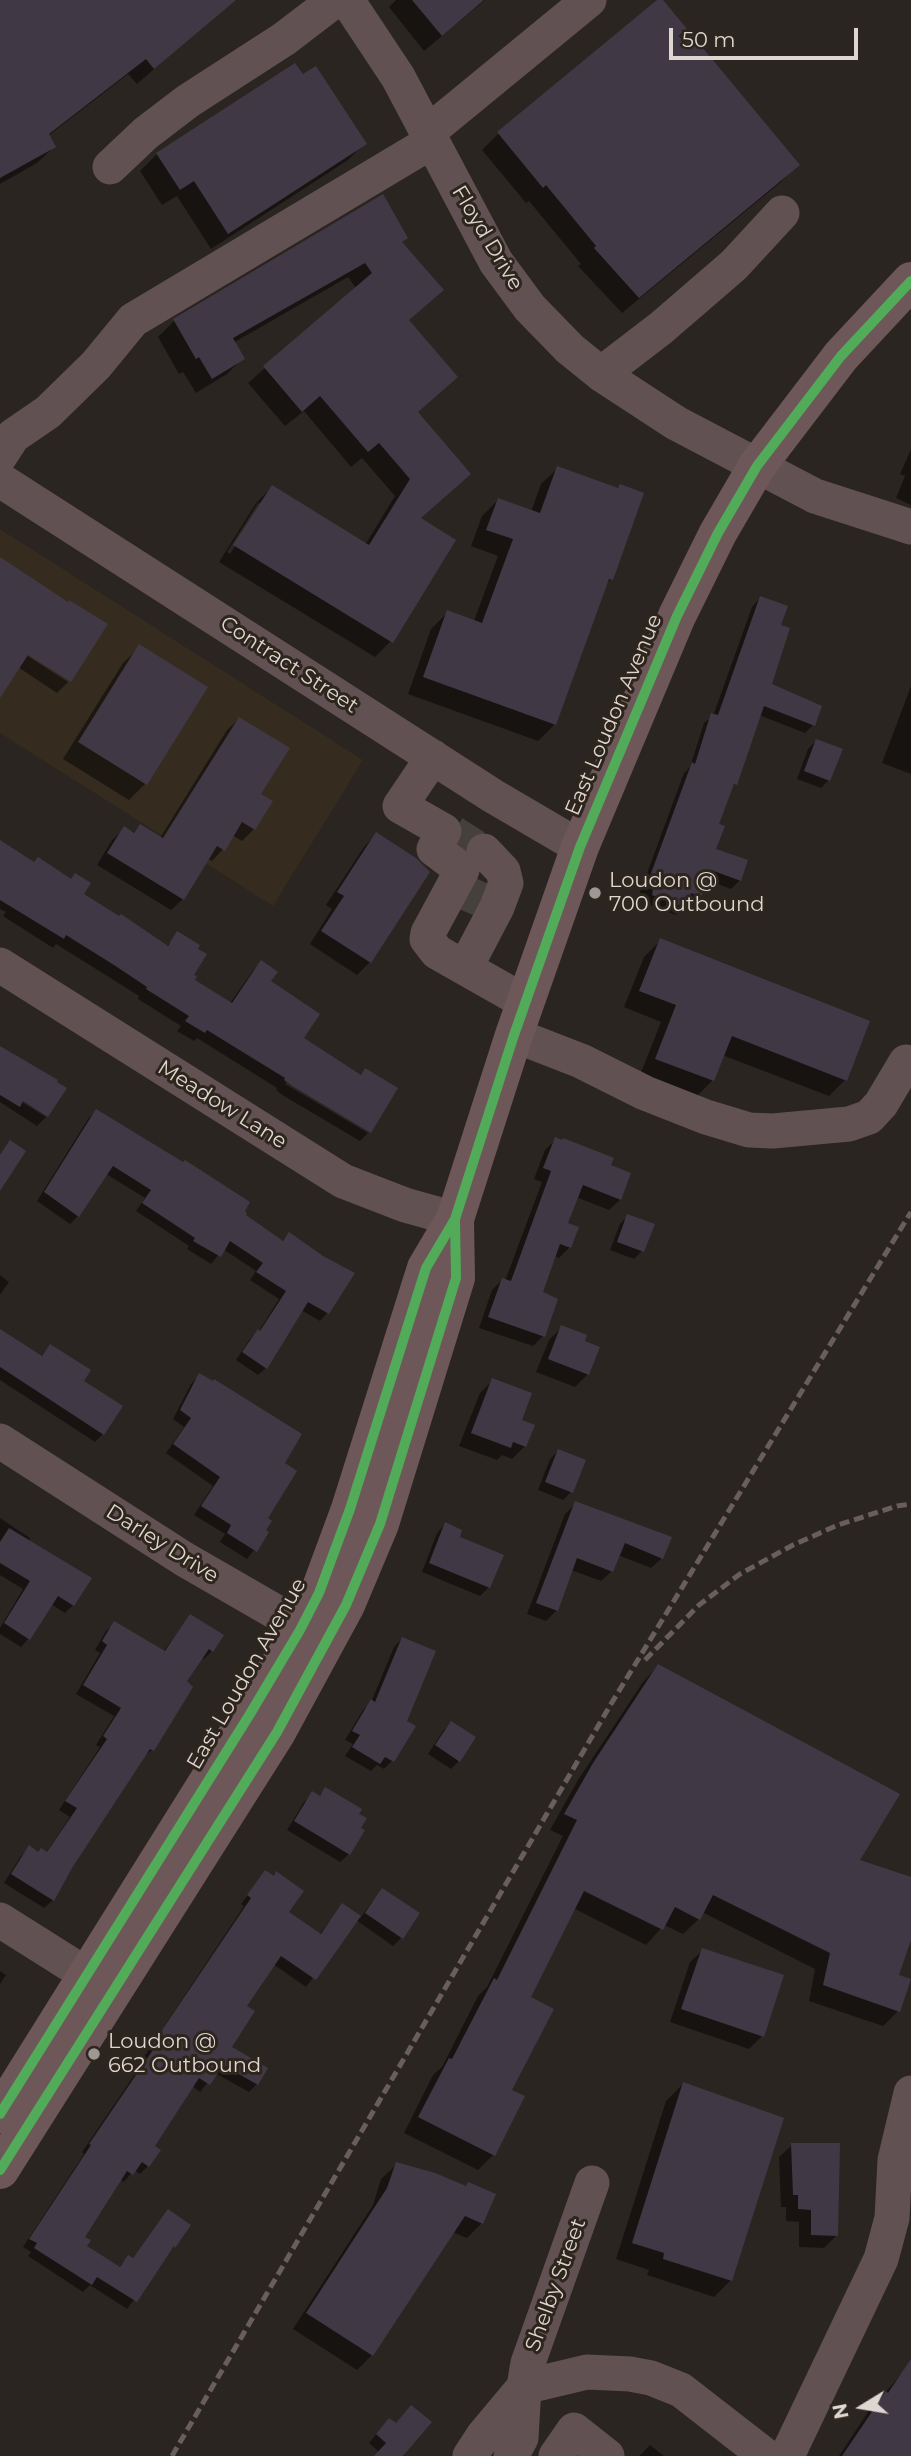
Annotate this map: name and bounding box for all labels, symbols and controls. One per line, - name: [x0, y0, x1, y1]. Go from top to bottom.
- scale bar: [673, 14, 862, 58]
- text: 50 m: [682, 27, 736, 52]
- street label: Floyd Drive: [446, 181, 528, 295]
- street label: East Loudon Avenue: [560, 610, 668, 820]
- street label: Contract Street: [215, 611, 363, 719]
- place label: Loudon @ 700 Outbound: [609, 868, 764, 918]
- marker: Loudon @ 700 Outbound: [587, 885, 603, 901]
- street label: Meadow Lane: [153, 1055, 291, 1155]
- street label: Darley Drive: [101, 1499, 223, 1589]
- street label: East Loudon Avenue: [182, 1574, 312, 1774]
- place label: Loudon @ 662 Outbound: [108, 2029, 261, 2079]
- marker: Loudon @ 662 Outbound: [86, 2046, 102, 2062]
- street label: Shelby Street: [520, 2215, 592, 2355]
- north arrow: [827, 2372, 897, 2442]
- text: N: [828, 2401, 854, 2421]

